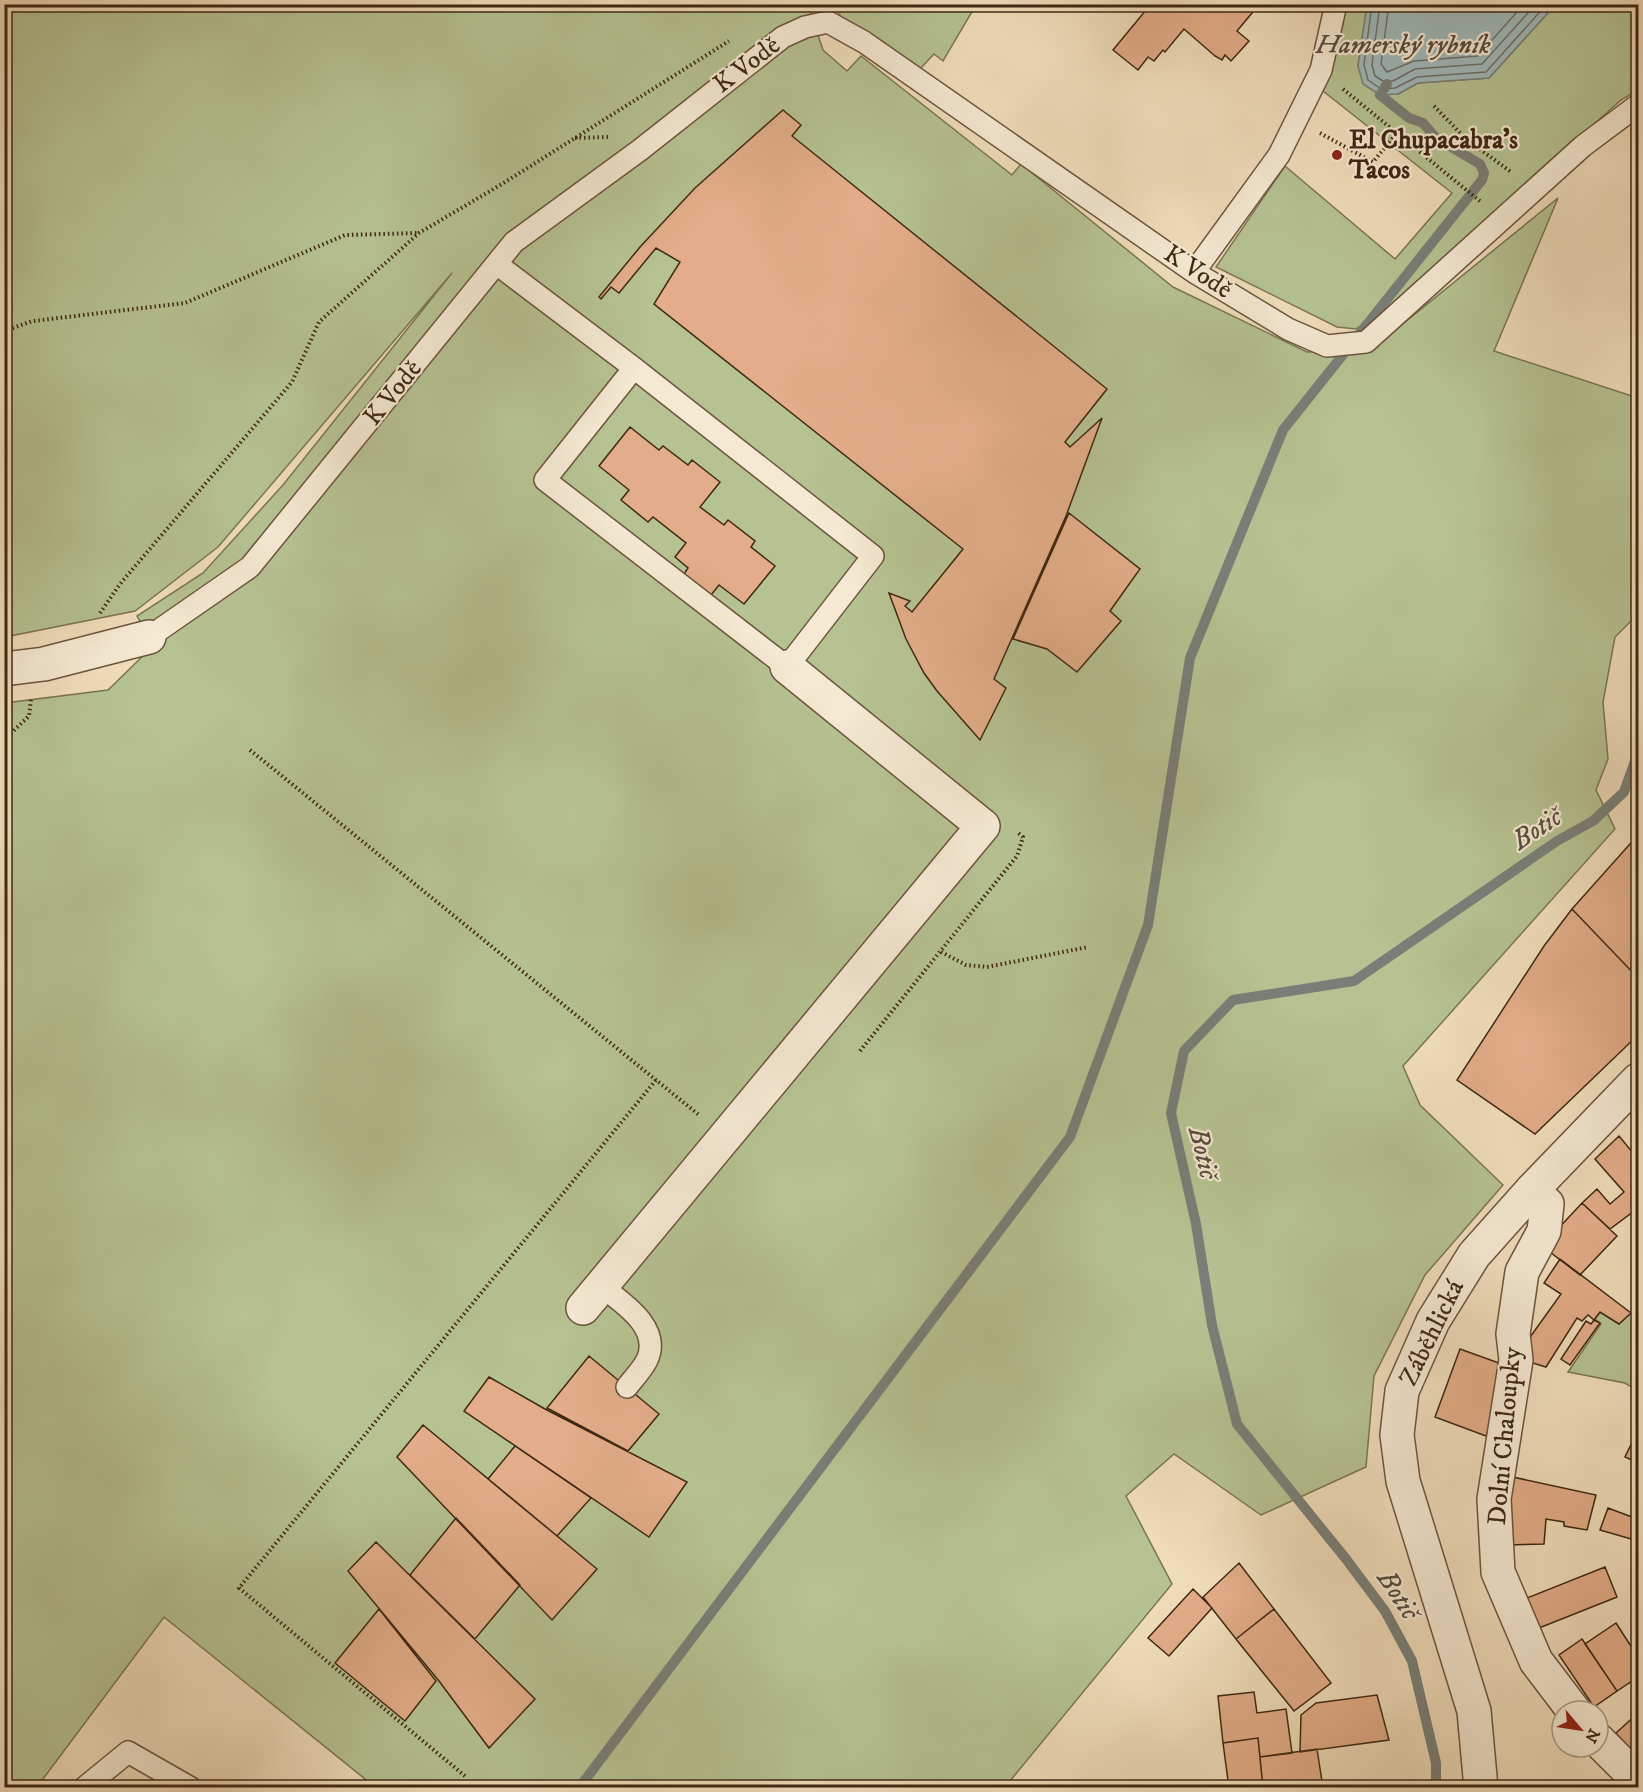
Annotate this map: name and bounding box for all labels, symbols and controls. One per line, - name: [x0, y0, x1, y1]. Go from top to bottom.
- water label: Hamerský rybník: [1315, 28, 1491, 62]
- street label: K Vodě: [707, 29, 787, 101]
- place label: El Chupacabra's Tacos: [1348, 124, 1518, 187]
- marker: El Chupacabra's Tacos: [1330, 148, 1344, 162]
- street label: K Vodě: [1157, 238, 1239, 306]
- street label: K Vodě: [356, 353, 430, 433]
- water label: Botič: [1505, 799, 1571, 858]
- water label: Botič: [1180, 1123, 1226, 1186]
- street label: Záběhlická: [1392, 1275, 1472, 1391]
- street label: Dolní Chaloupky: [1481, 1345, 1529, 1526]
- water label: Botič: [1369, 1563, 1428, 1629]
- north arrow: [1550, 1699, 1610, 1759]
- text: N: [1580, 1725, 1604, 1746]

